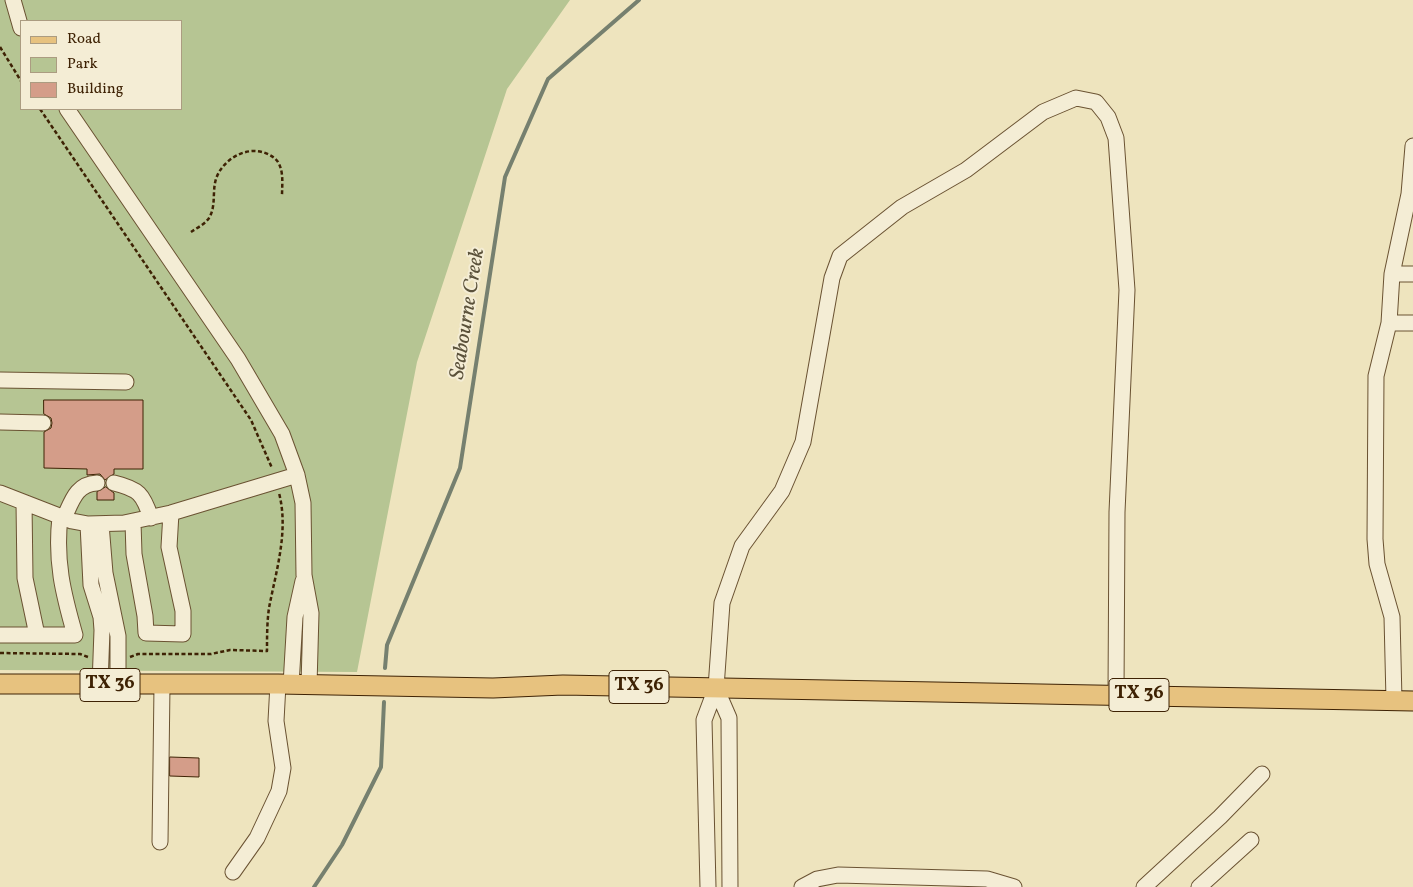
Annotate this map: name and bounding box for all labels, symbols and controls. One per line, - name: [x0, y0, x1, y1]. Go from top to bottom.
- legend: [20, 20, 182, 110]
- text: Road: [67, 29, 101, 50]
- text: Park: [67, 54, 98, 75]
- text: Building: [67, 79, 123, 100]
- water label: Seabourne Creek: [446, 247, 492, 381]
- road number: TX 36: [80, 668, 140, 702]
- road number: TX 36: [609, 670, 669, 704]
- road number: TX 36: [1109, 678, 1169, 712]

